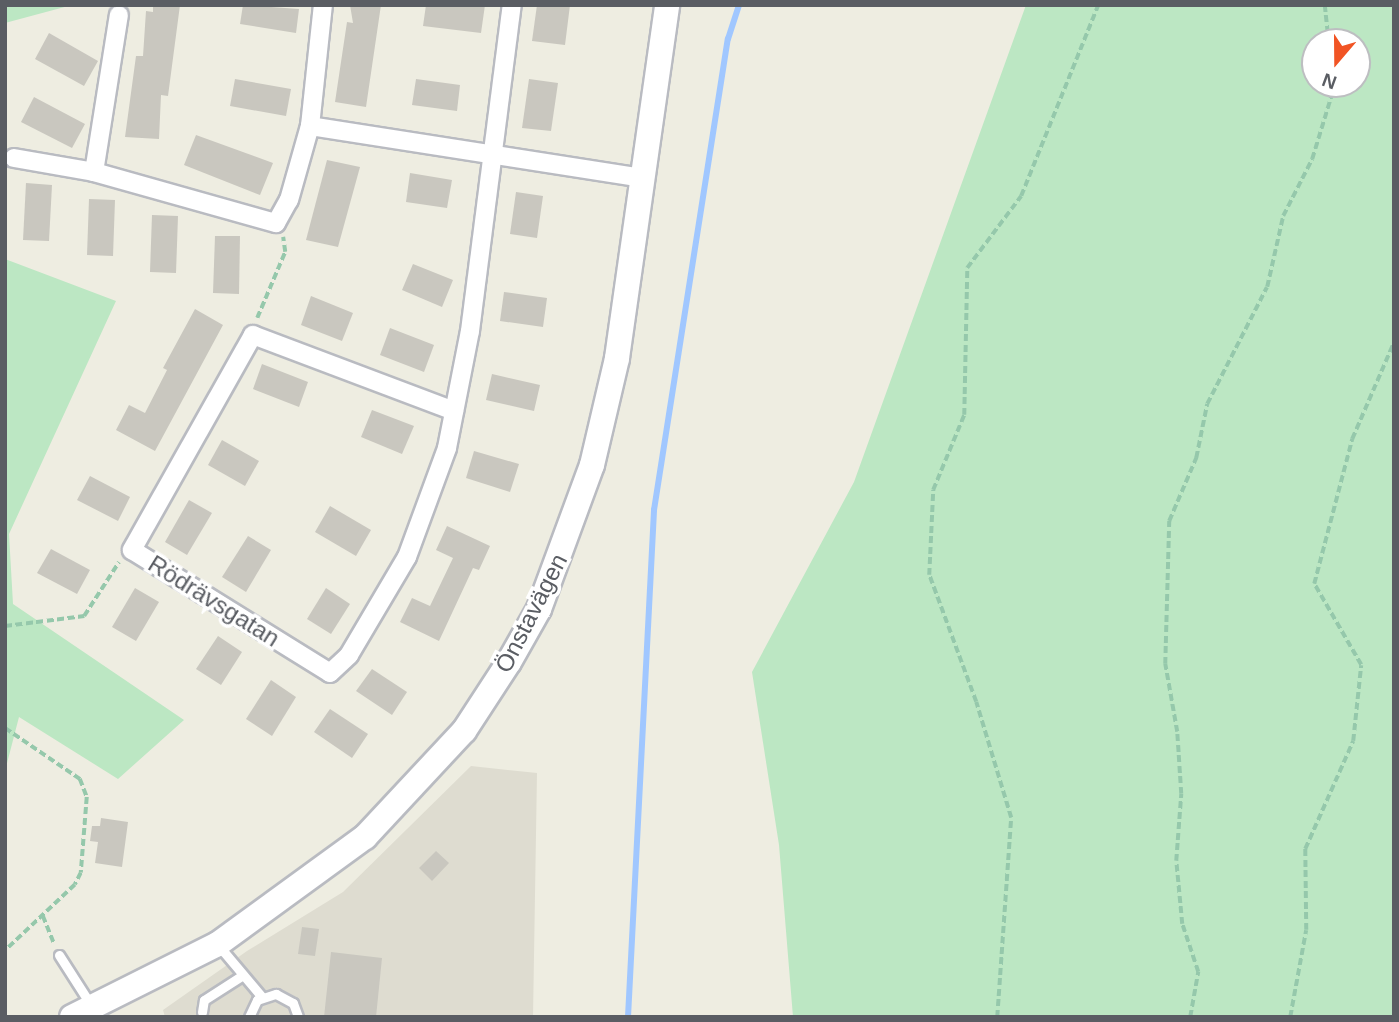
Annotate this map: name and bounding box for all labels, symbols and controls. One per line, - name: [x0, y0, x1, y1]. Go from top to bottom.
- north arrow: [1301, 28, 1371, 98]
- text: N: [1319, 69, 1339, 94]
- street label: Rödrävsgatan: [143, 549, 285, 653]
- street label: Önstavägen: [489, 549, 573, 677]

